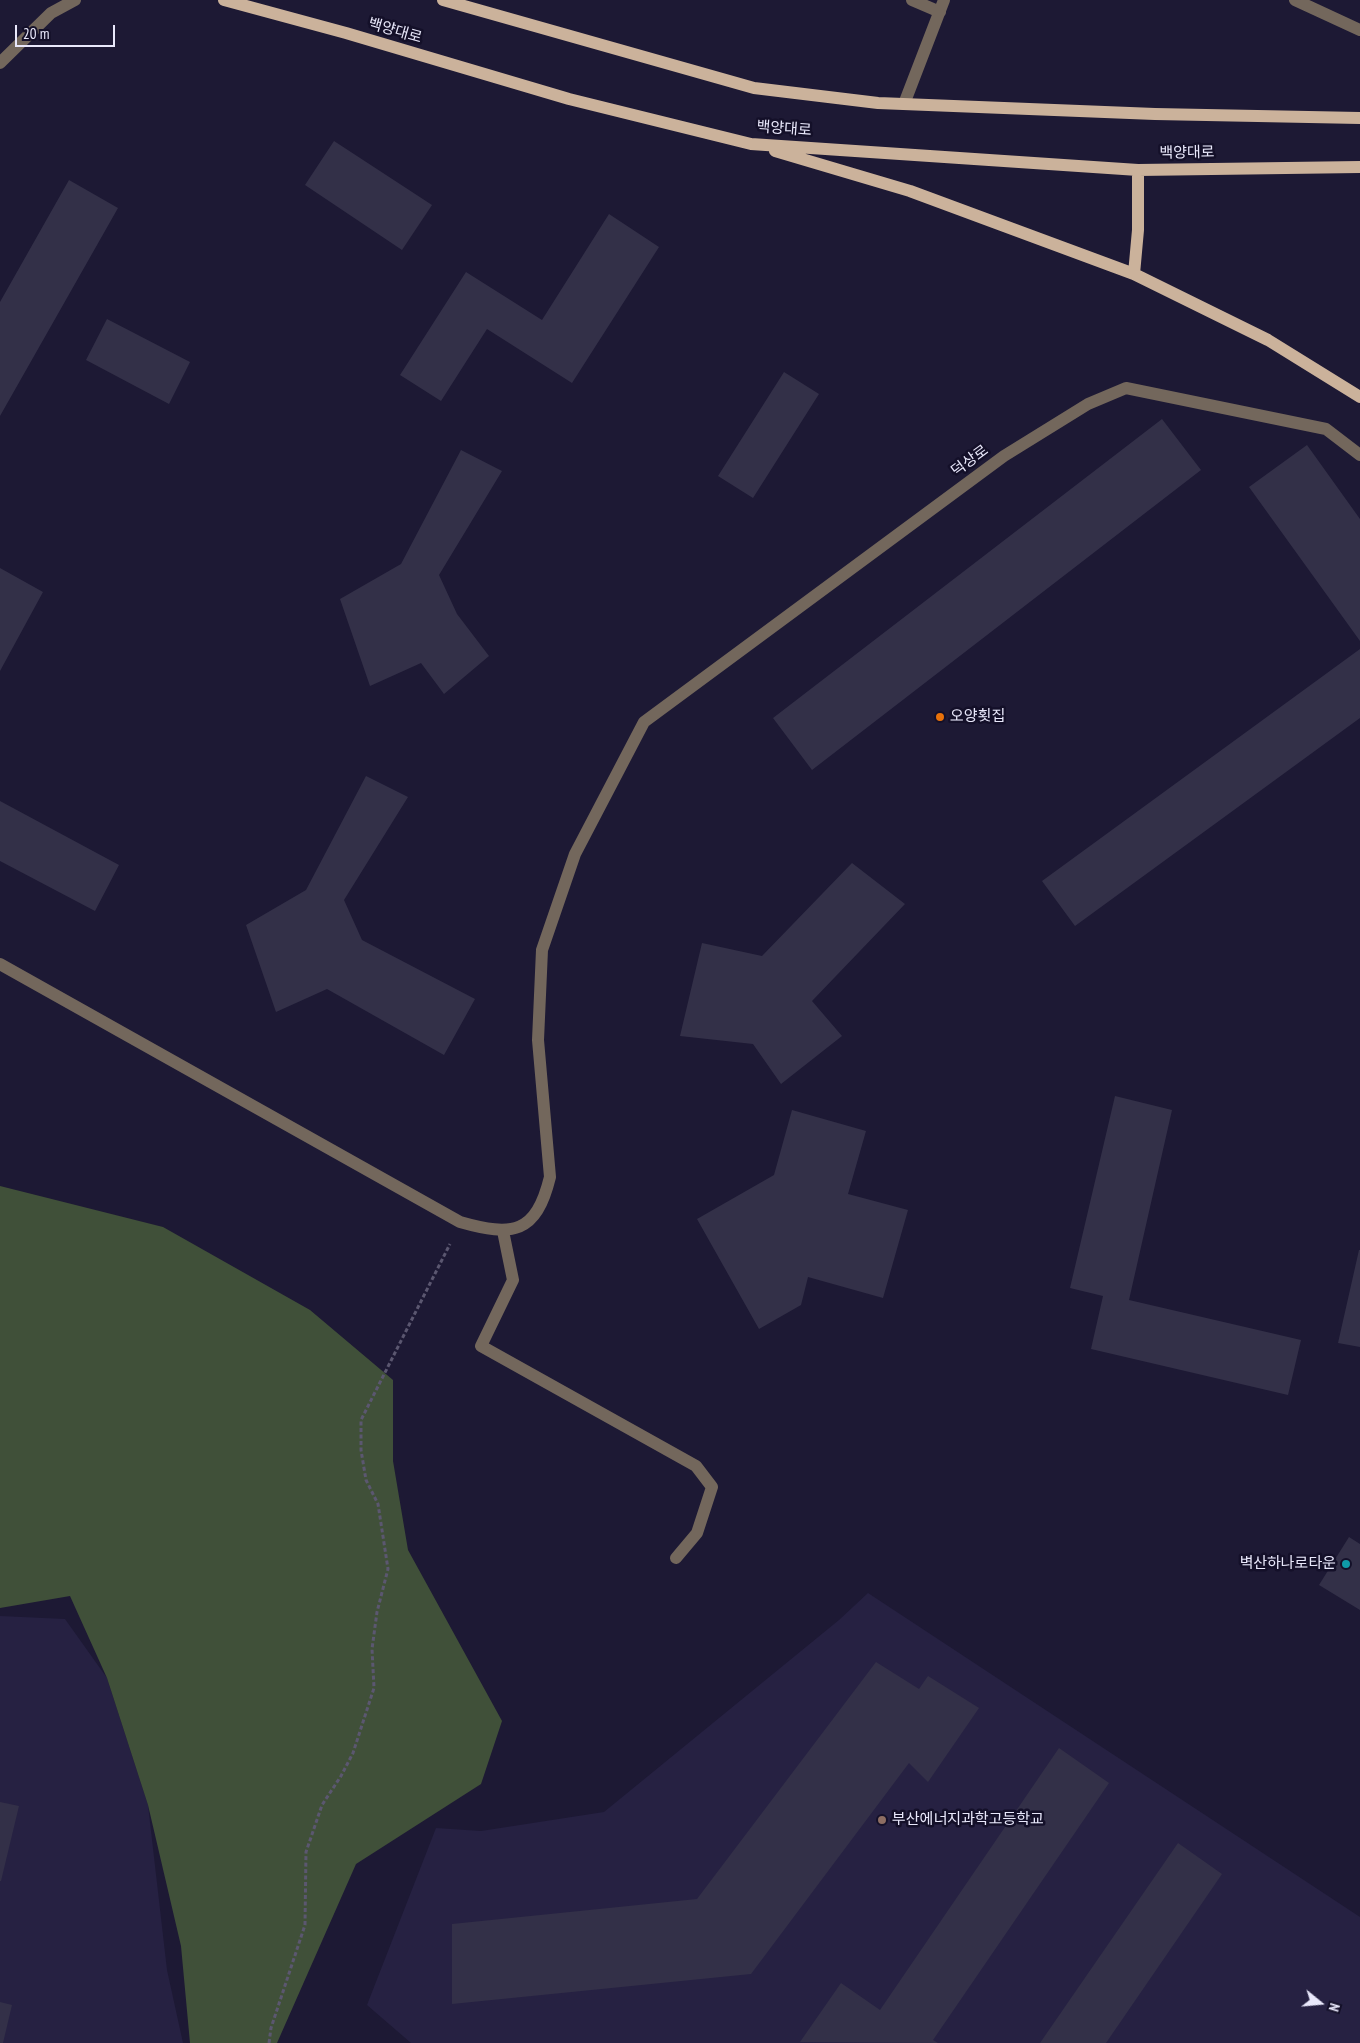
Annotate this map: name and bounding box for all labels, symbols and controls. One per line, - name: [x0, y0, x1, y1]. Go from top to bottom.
- scale bar: [18, 15, 118, 47]
- street label: 백양대로: [366, 15, 424, 47]
- text: 20 m: [23, 24, 49, 43]
- street label: 백양대로: [756, 118, 812, 140]
- street label: 백양대로: [1159, 144, 1215, 162]
- street label: 덕상로: [948, 442, 992, 480]
- place label: 오양횟집: [950, 708, 1005, 726]
- marker: 오양횟집: [934, 711, 946, 723]
- place label: 벽산하나로타운: [1239, 1555, 1336, 1573]
- marker: 벽산하나로타운: [1340, 1558, 1352, 1570]
- place label: 부산에너지과학고등학교: [892, 1811, 1044, 1829]
- marker: 부산에너지과학고등학교: [876, 1814, 888, 1826]
- north arrow: [1295, 1978, 1345, 2028]
- text: N: [1325, 2001, 1344, 2014]

